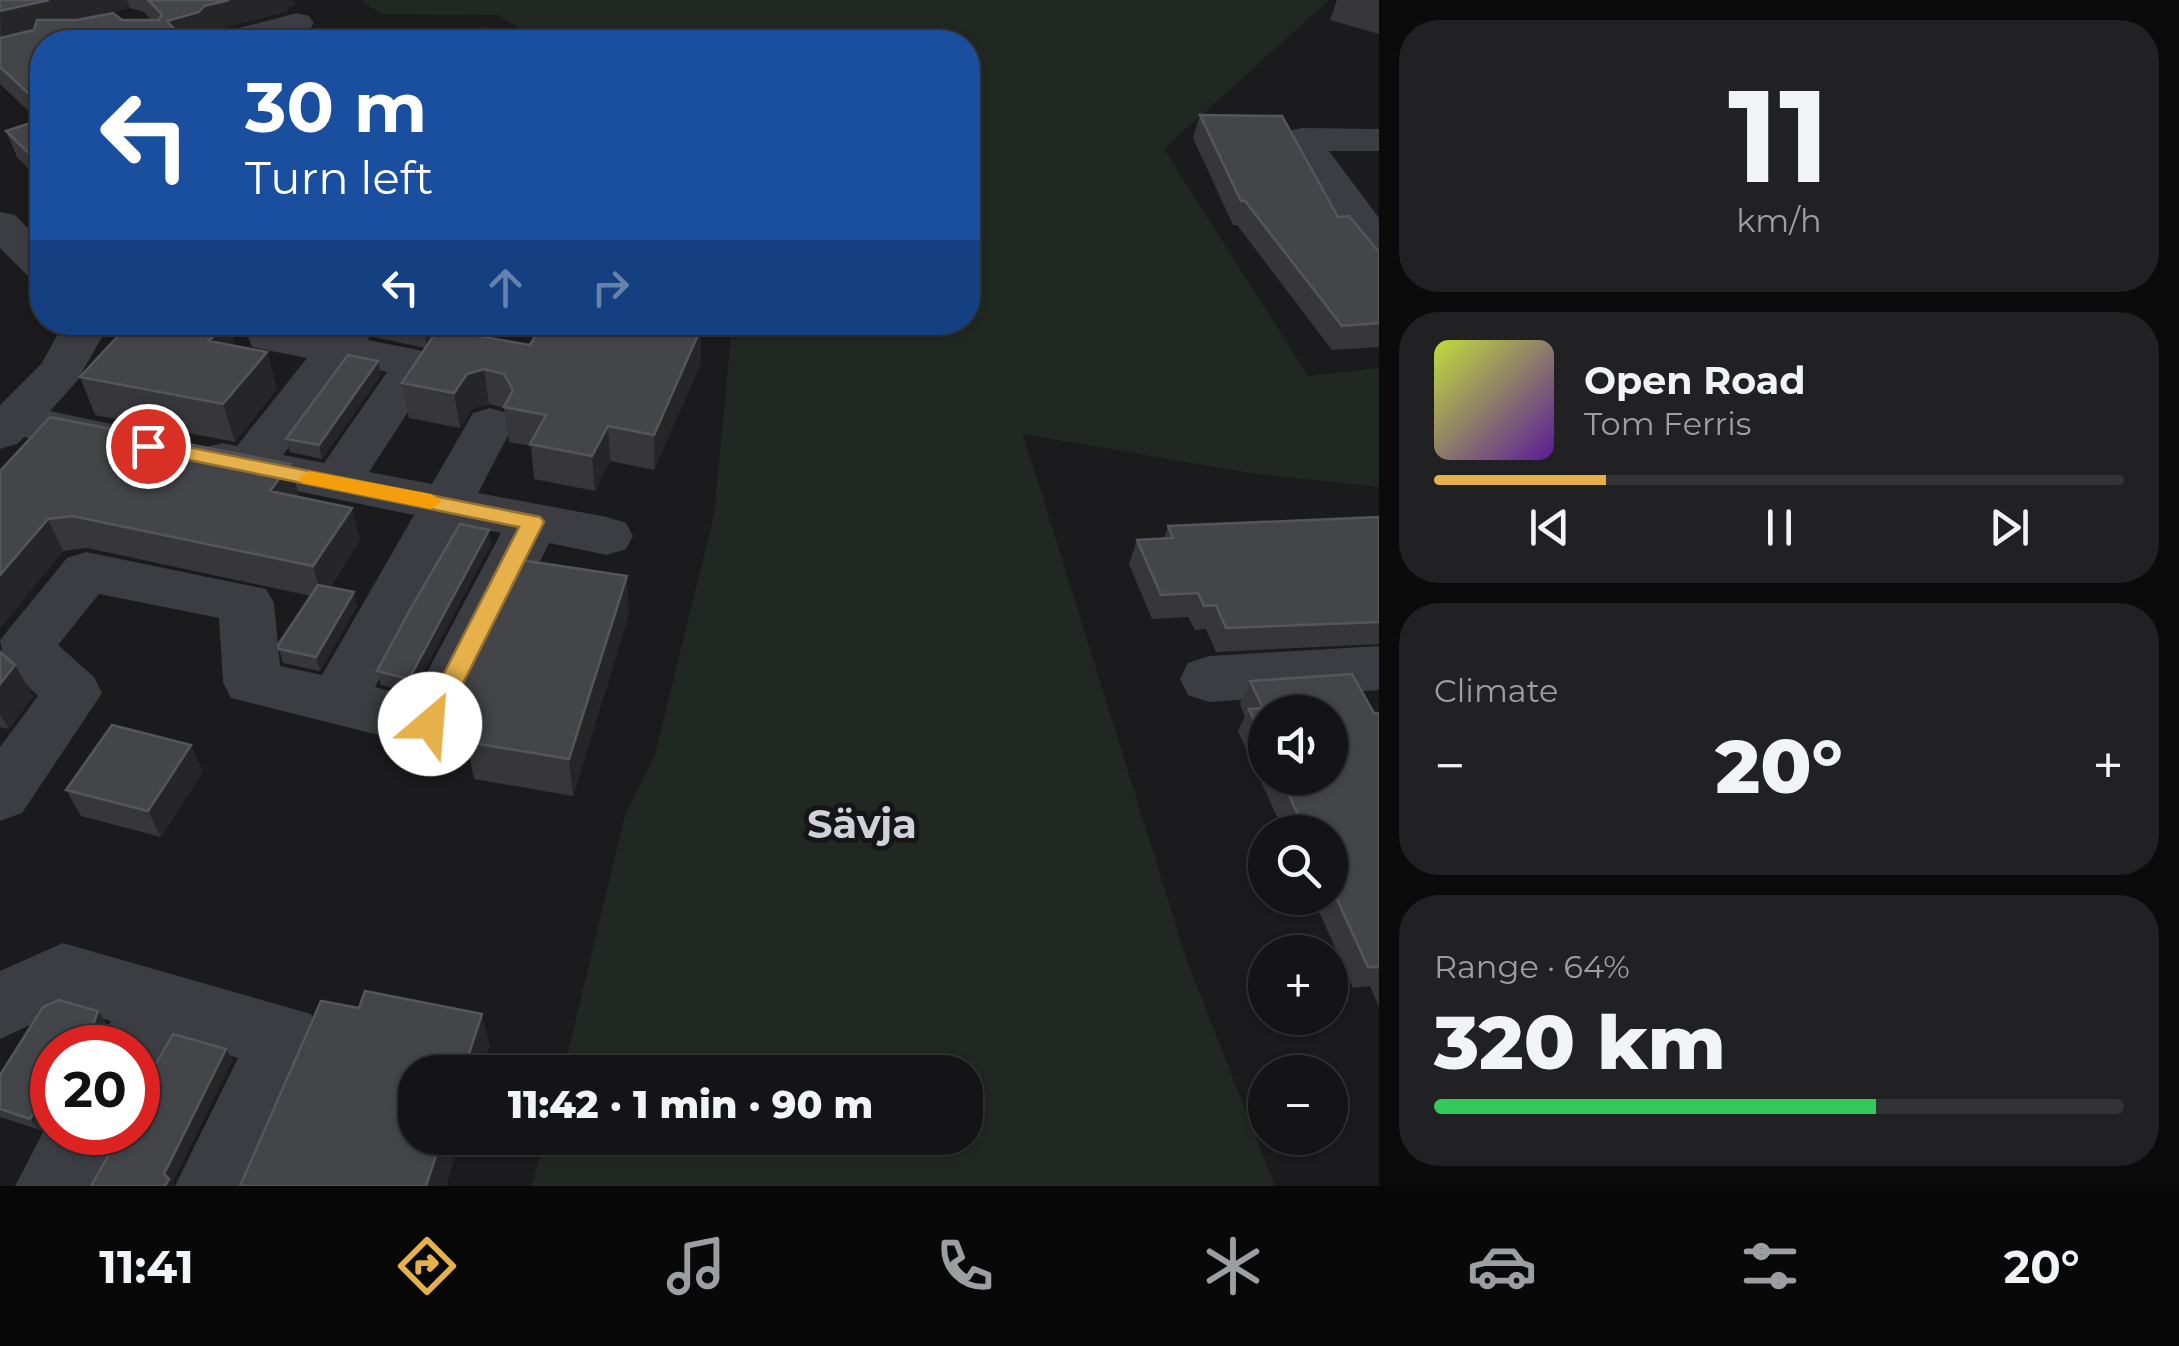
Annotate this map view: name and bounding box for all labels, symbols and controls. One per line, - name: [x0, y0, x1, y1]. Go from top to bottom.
- text: 11: [1728, 56, 1830, 215]
- text: 30 m: [245, 64, 427, 150]
- icon: left: [80, 70, 210, 200]
- text: Turn left: [245, 150, 433, 205]
- text: km/h: [1736, 201, 1822, 240]
- icon: left: [373, 260, 428, 315]
- icon: ahead: [478, 260, 533, 315]
- icon: right: [583, 260, 638, 315]
- text: Open Road: [1584, 357, 1806, 404]
- pin: [106, 404, 191, 489]
- text: Tom Ferris: [1584, 404, 1751, 443]
- icon: arrive: [121, 419, 176, 474]
- icon: previous: [1522, 500, 1577, 555]
- icon: pause: [1752, 500, 1807, 555]
- icon: next: [1982, 500, 2037, 555]
- text: Climate: [1434, 671, 1558, 710]
- position arrow: [378, 672, 482, 776]
- map controls: [1248, 695, 1348, 1155]
- button: sound: [1248, 695, 1348, 795]
- text: 20°: [1715, 720, 1843, 812]
- text: −: [1434, 732, 1466, 799]
- text: +: [2092, 732, 2124, 799]
- district label: Sävja: [807, 799, 917, 848]
- button: search: [1248, 815, 1348, 915]
- button: +: [1248, 935, 1348, 1035]
- text: Range · 64%: [1434, 947, 1630, 986]
- text: 320 km: [1434, 996, 1726, 1088]
- speed limit sign: 20: [30, 1025, 160, 1155]
- button: −: [1248, 1055, 1348, 1155]
- text: 11:42 · 1 min · 90 m: [508, 1081, 873, 1128]
- icon: directions: [392, 1231, 462, 1301]
- icon: music: [661, 1231, 731, 1301]
- icon: phone: [930, 1231, 1000, 1301]
- icon: climate: [1198, 1231, 1268, 1301]
- icon: car: [1467, 1231, 1537, 1301]
- icon: filters: [1735, 1231, 1805, 1301]
- text: 11:41: [99, 1239, 194, 1294]
- text: 20°: [2004, 1239, 2080, 1294]

